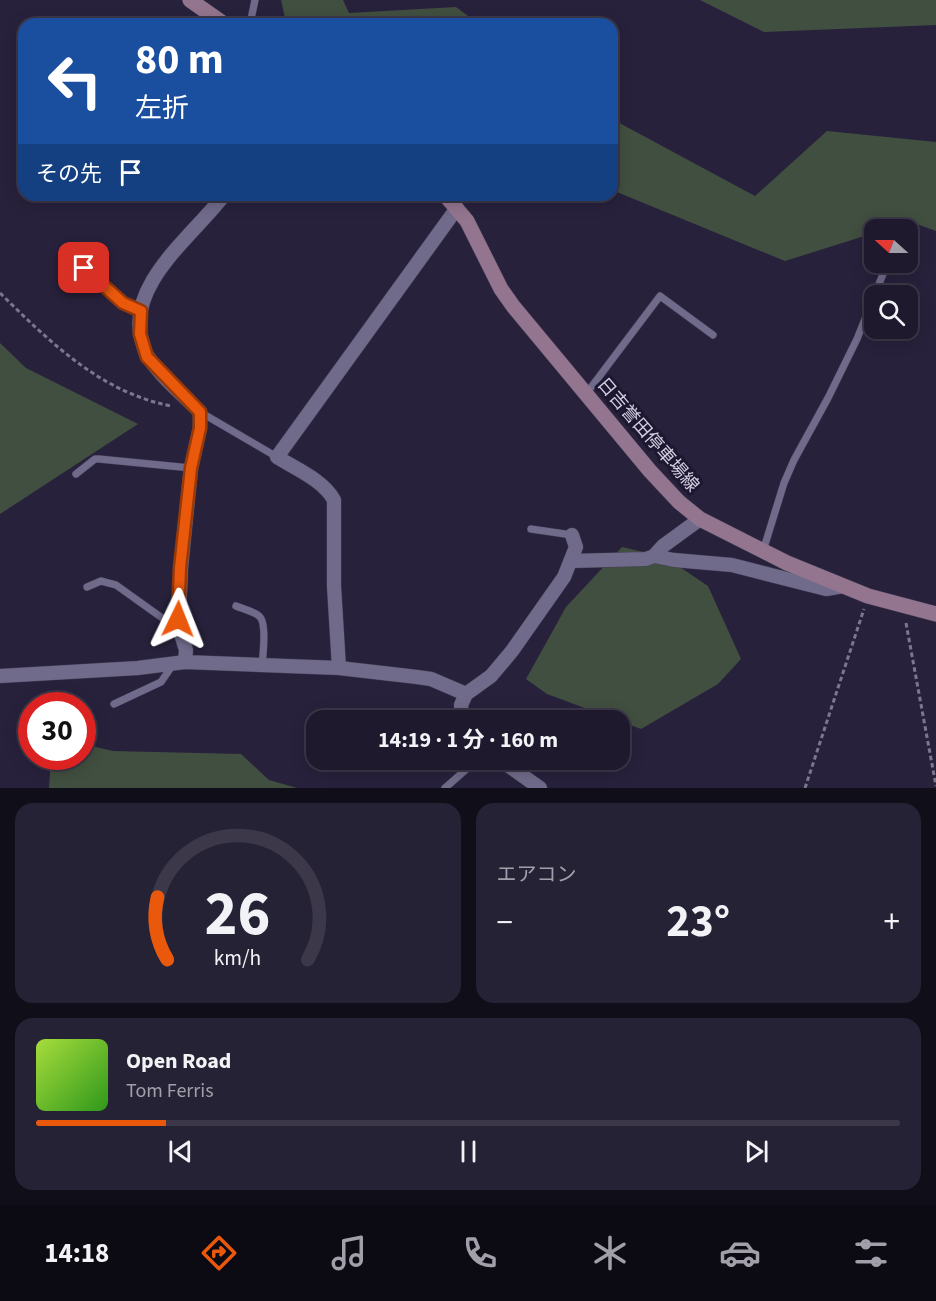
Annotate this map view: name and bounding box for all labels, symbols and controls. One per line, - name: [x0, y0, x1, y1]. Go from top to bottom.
- text: 80 m: [135, 30, 224, 90]
- icon: left: [36, 42, 114, 120]
- text: 左折: [135, 89, 189, 128]
- icon: arrive: [114, 156, 147, 189]
- text: その先: [36, 158, 102, 190]
- north arrow: [864, 219, 918, 273]
- map controls: [864, 219, 918, 339]
- pin: [58, 242, 109, 293]
- icon: arrive: [67, 251, 100, 284]
- button: search: [864, 285, 918, 339]
- street label: 日吉誉田停車場線: [591, 372, 705, 498]
- position arrow: [146, 587, 210, 651]
- speed limit sign: 30: [18, 692, 96, 770]
- text: 14:19 · 1 分 · 160 m: [378, 724, 558, 756]
- text: エアコン: [497, 861, 577, 889]
- text: 26: [205, 870, 271, 959]
- text: 23°: [666, 890, 730, 954]
- text: −: [497, 899, 513, 946]
- text: +: [884, 899, 900, 946]
- text: km/h: [214, 943, 262, 974]
- text: Open Road: [126, 1045, 231, 1077]
- text: Tom Ferris: [126, 1077, 214, 1105]
- icon: previous: [164, 1135, 197, 1168]
- icon: pause: [452, 1135, 485, 1168]
- icon: next: [740, 1135, 773, 1168]
- icon: directions: [198, 1232, 240, 1274]
- icon: music: [328, 1232, 370, 1274]
- icon: phone: [459, 1232, 501, 1274]
- icon: climate: [589, 1232, 631, 1274]
- icon: car: [719, 1232, 761, 1274]
- icon: filters: [850, 1232, 892, 1274]
- text: 14:18: [44, 1234, 109, 1273]

